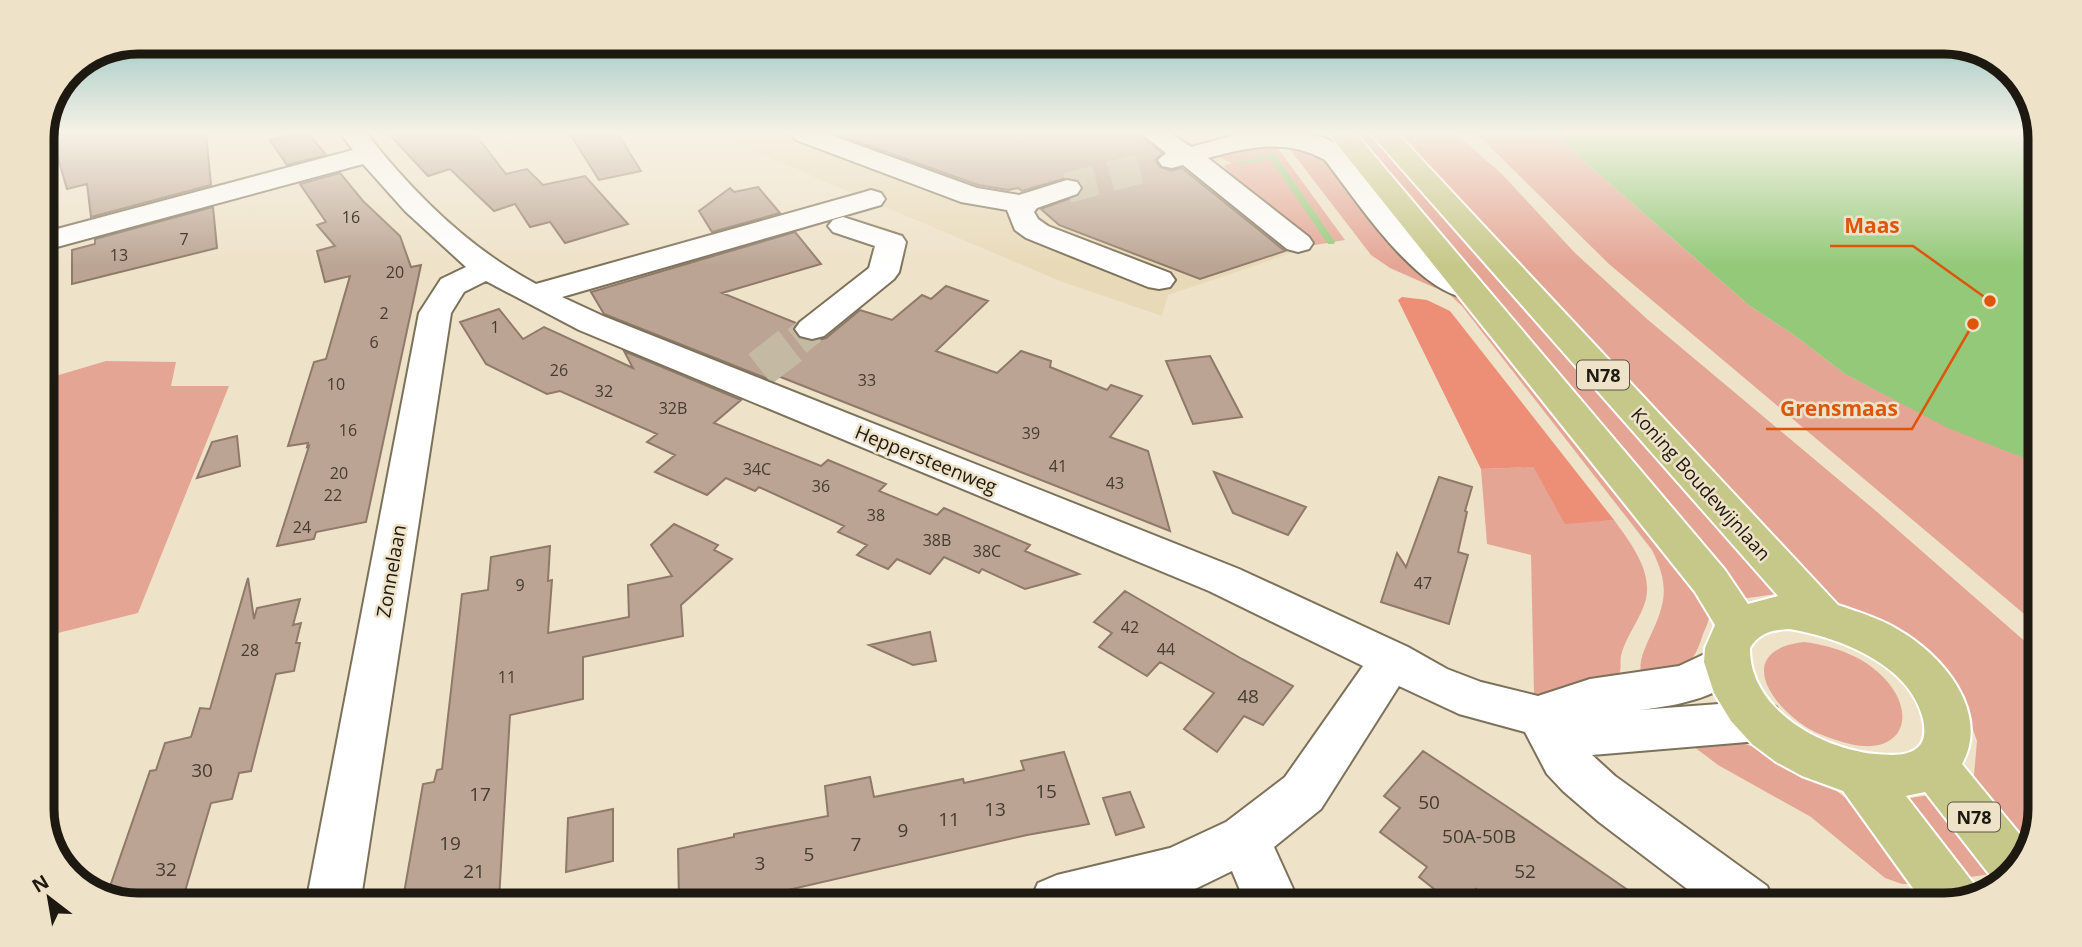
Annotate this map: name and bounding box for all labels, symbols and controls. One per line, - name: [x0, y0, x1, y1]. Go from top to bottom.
- callout: Maas: [1830, 204, 1913, 246]
- house number: 16: [342, 206, 360, 228]
- text: Maas: [1844, 211, 1900, 239]
- house number: 7: [179, 228, 189, 250]
- house number: 13: [110, 244, 128, 266]
- house number: 20: [386, 261, 404, 283]
- house number: 2: [379, 302, 389, 324]
- house number: 1: [490, 316, 500, 338]
- house number: 6: [369, 331, 379, 353]
- house number: 26: [550, 359, 568, 381]
- road number: N78: [1577, 360, 1629, 390]
- house number: 33: [858, 369, 876, 391]
- house number: 10: [327, 373, 345, 395]
- house number: 32: [595, 380, 613, 402]
- callout: Grensmaas: [1766, 387, 1912, 429]
- text: Grensmaas: [1780, 394, 1898, 422]
- house number: 32B: [659, 397, 687, 419]
- street label: Koning Boudewijnlaan: [1625, 402, 1777, 566]
- house number: 16: [339, 419, 357, 441]
- street label: Heppersteenweg: [851, 419, 1001, 499]
- house number: 39: [1022, 422, 1040, 444]
- house number: 41: [1049, 455, 1067, 477]
- house number: 34C: [743, 458, 771, 480]
- house number: 20: [330, 462, 348, 484]
- house number: 43: [1106, 472, 1124, 494]
- house number: 36: [812, 475, 830, 497]
- house number: 22: [324, 484, 342, 506]
- house number: 38: [867, 504, 885, 526]
- house number: 24: [293, 516, 311, 538]
- street label: Zonnelaan: [370, 523, 412, 619]
- house number: 38B: [923, 529, 951, 551]
- house number: 38C: [973, 540, 1001, 562]
- house number: 47: [1414, 572, 1432, 594]
- house number: 9: [515, 574, 525, 596]
- house number: 42: [1121, 616, 1139, 638]
- house number: 44: [1157, 638, 1175, 660]
- house number: 28: [241, 639, 259, 661]
- house number: 11: [498, 666, 516, 688]
- house number: 48: [1237, 683, 1259, 709]
- house number: 30: [191, 757, 213, 783]
- house number: 15: [1035, 778, 1057, 804]
- house number: 17: [469, 781, 491, 807]
- house number: 50: [1418, 789, 1440, 815]
- house number: 13: [984, 796, 1006, 822]
- road number: N78: [1948, 802, 2000, 832]
- house number: 11: [938, 806, 960, 832]
- house number: 9: [898, 817, 908, 843]
- house number: 50A-50B: [1442, 823, 1516, 849]
- house number: 19: [439, 830, 461, 856]
- house number: 7: [851, 831, 861, 857]
- house number: 5: [804, 841, 814, 867]
- house number: 3: [755, 850, 765, 876]
- house number: 32: [155, 856, 177, 882]
- house number: 21: [463, 858, 485, 884]
- house number: 52: [1514, 858, 1536, 884]
- north arrow: [14, 863, 84, 933]
- text: N: [27, 868, 54, 899]

